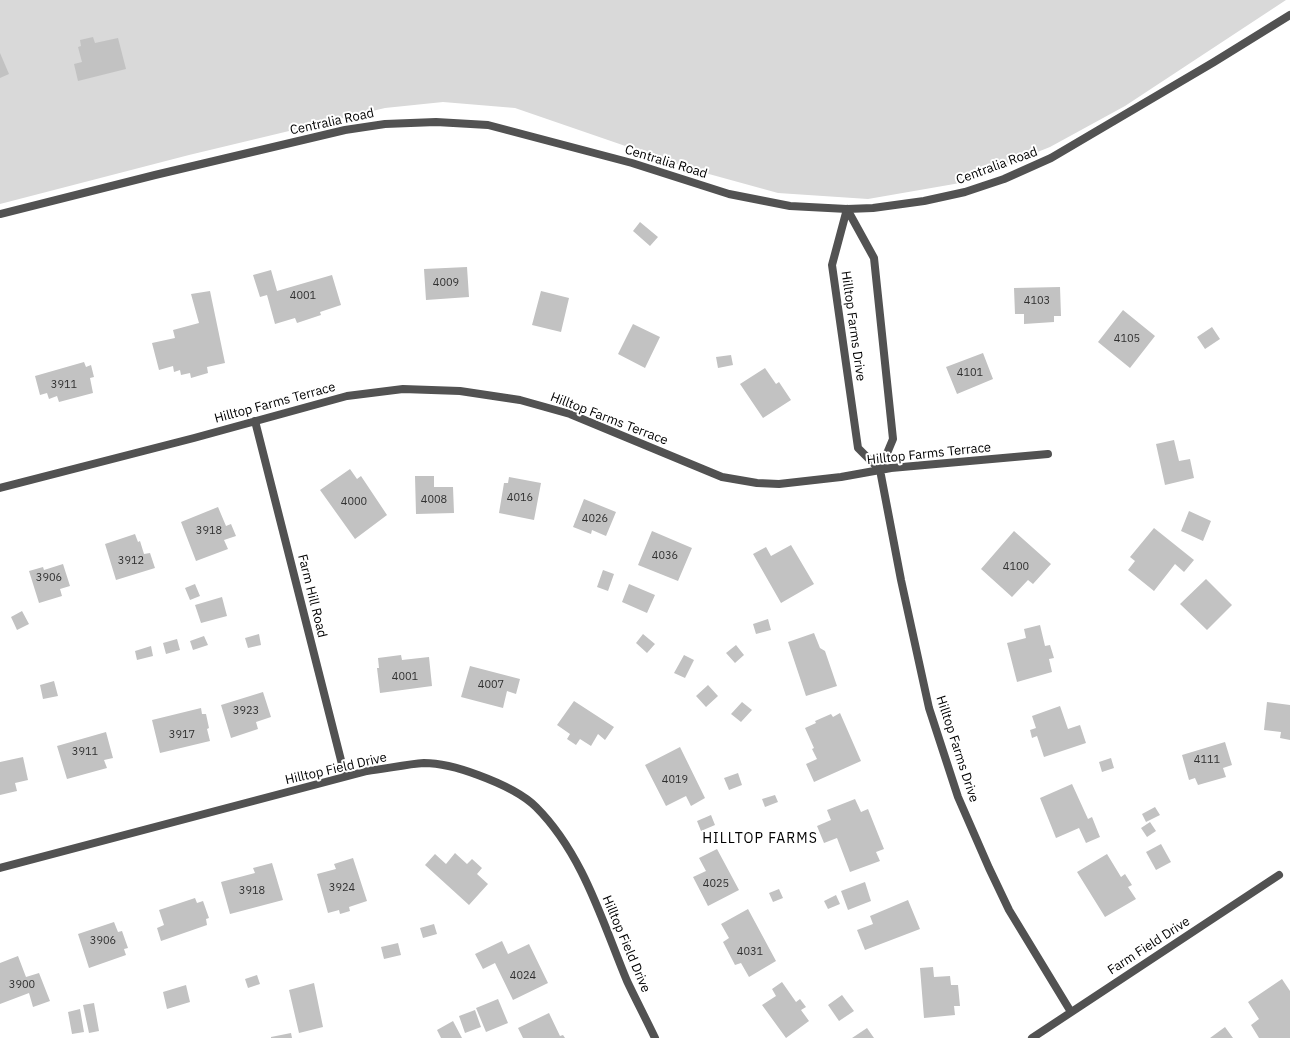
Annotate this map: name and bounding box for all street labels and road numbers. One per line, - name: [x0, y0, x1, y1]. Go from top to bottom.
- street label: Centralia Road: [289, 105, 375, 139]
- street label: Centralia Road: [623, 142, 709, 182]
- street label: Centralia Road: [954, 144, 1040, 188]
- street label: Hilltop Farms Drive: [838, 270, 868, 382]
- street label: Hilltop Farms Terrace: [213, 379, 337, 427]
- street label: Hilltop Farms Terrace: [548, 389, 670, 449]
- street label: Hilltop Farms Terrace: [866, 440, 992, 468]
- street label: Farm Hill Road: [294, 553, 330, 639]
- street label: Hilltop Farms Drive: [932, 694, 982, 804]
- street label: Hilltop Field Drive: [284, 750, 388, 788]
- street label: Hilltop Field Drive: [599, 893, 653, 995]
- street label: Farm Field Drive: [1105, 914, 1193, 978]

